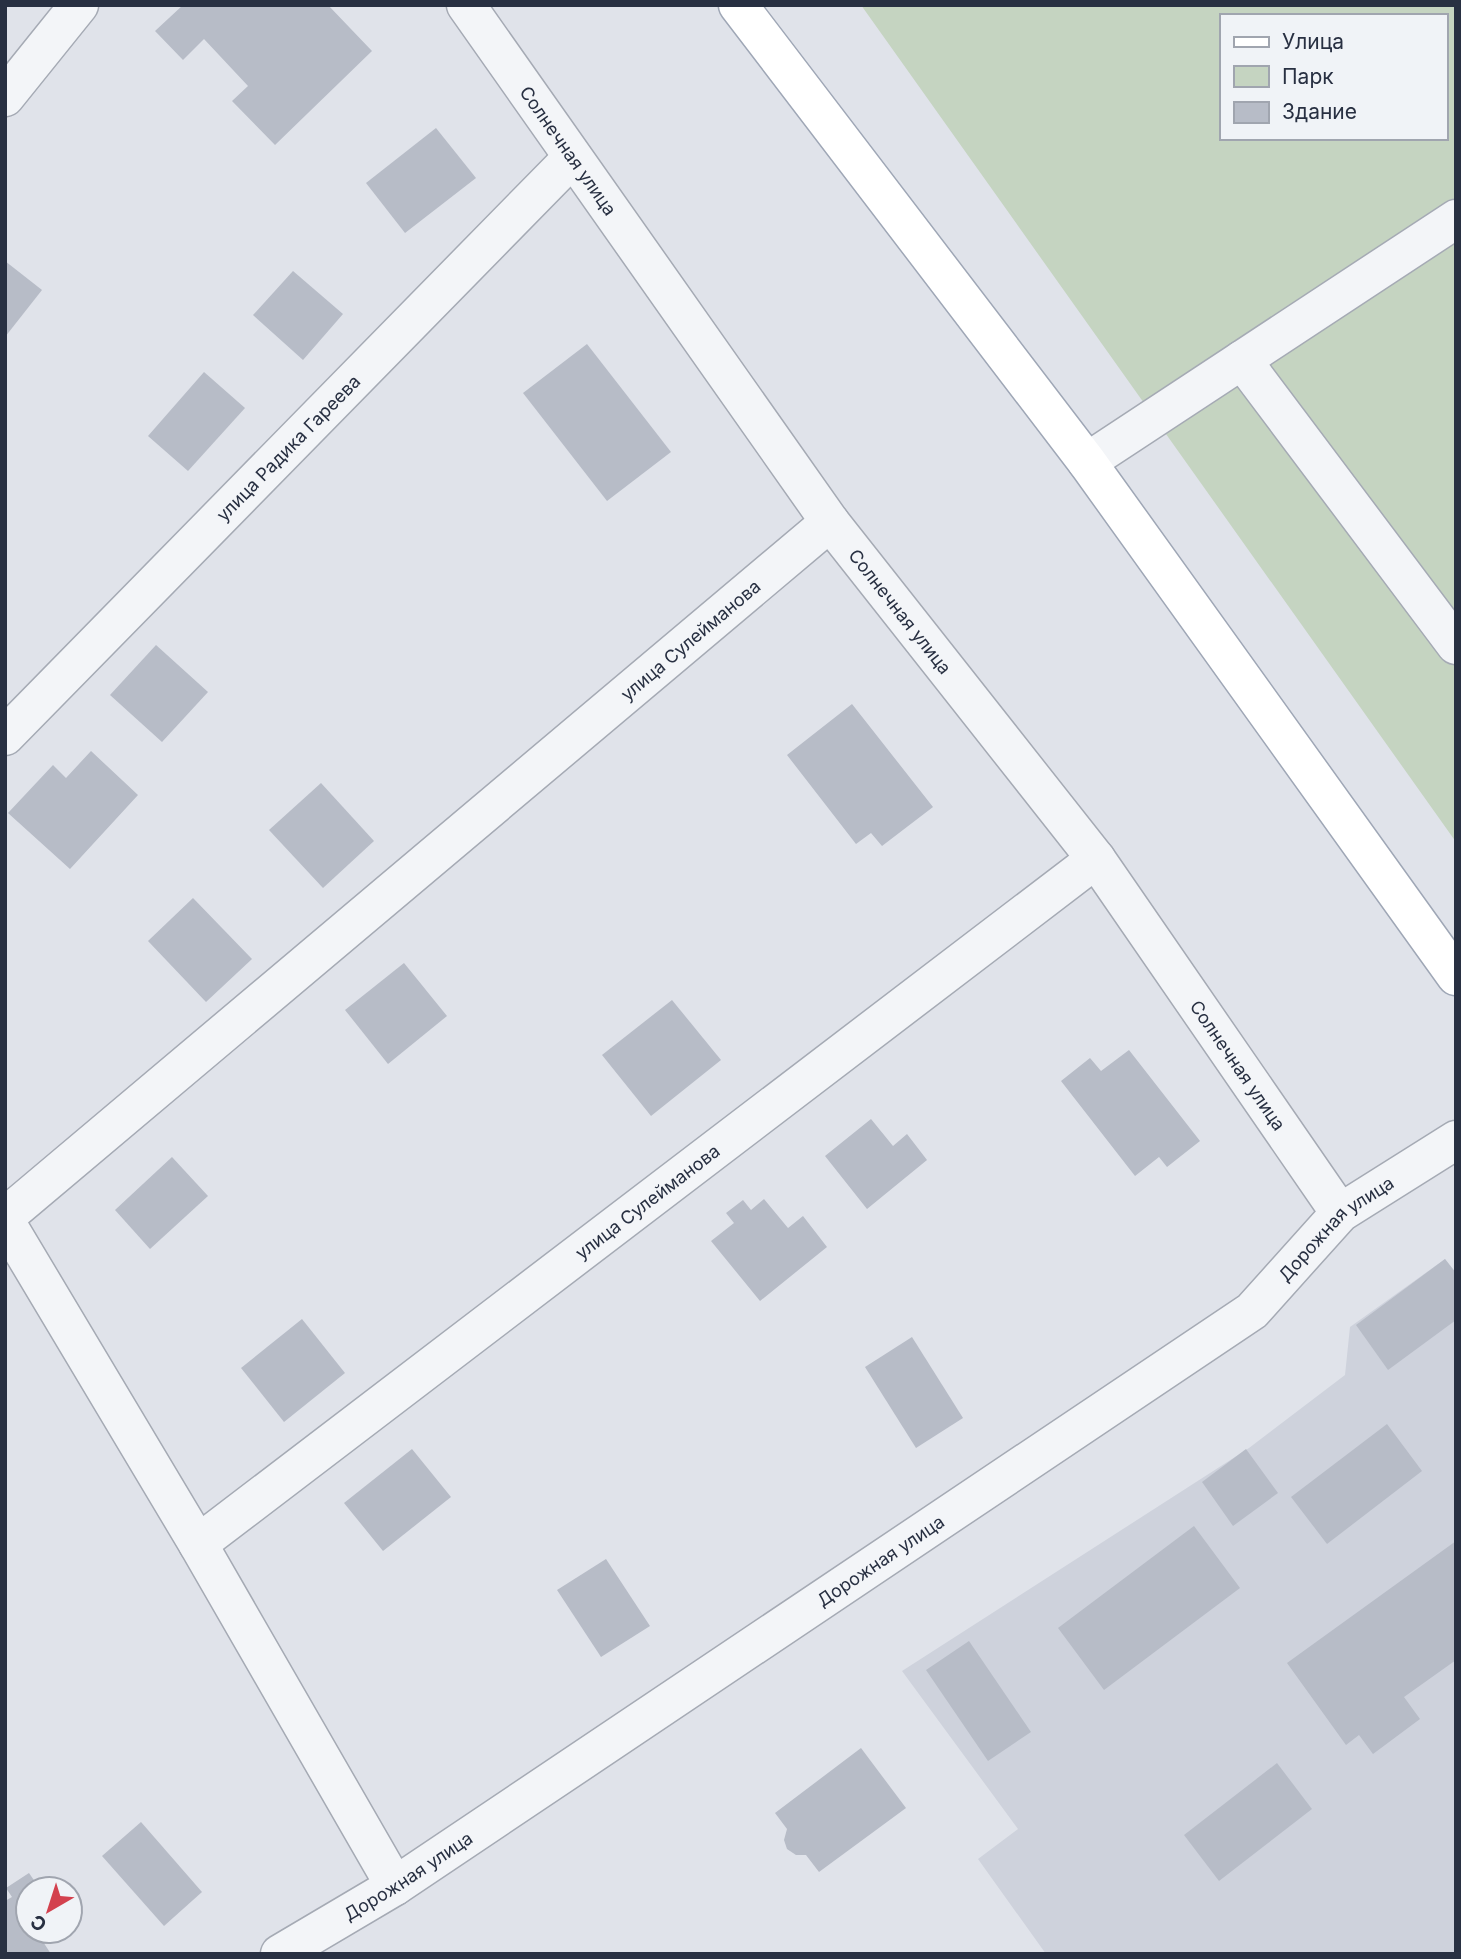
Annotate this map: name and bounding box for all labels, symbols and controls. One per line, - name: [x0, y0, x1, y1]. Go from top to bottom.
- legend: [1220, 14, 1447, 140]
- text: Улица: [1282, 29, 1344, 54]
- text: Парк: [1282, 64, 1334, 89]
- street label: Солнечная улица: [516, 82, 621, 219]
- text: Здание: [1282, 99, 1357, 124]
- street label: улица Радика Гареева: [212, 370, 364, 525]
- street label: Солнечная улица: [845, 545, 956, 678]
- street label: улица Сулейманова: [616, 575, 764, 704]
- street label: Солнечная улица: [1186, 996, 1290, 1134]
- street label: улица Сулейманова: [571, 1140, 724, 1263]
- street label: Дорожная улица: [1274, 1172, 1397, 1285]
- street label: Дорожная улица: [813, 1510, 948, 1611]
- street label: Дорожная улица: [340, 1827, 476, 1924]
- north arrow: [14, 1875, 84, 1945]
- text: С: [26, 1909, 51, 1936]

